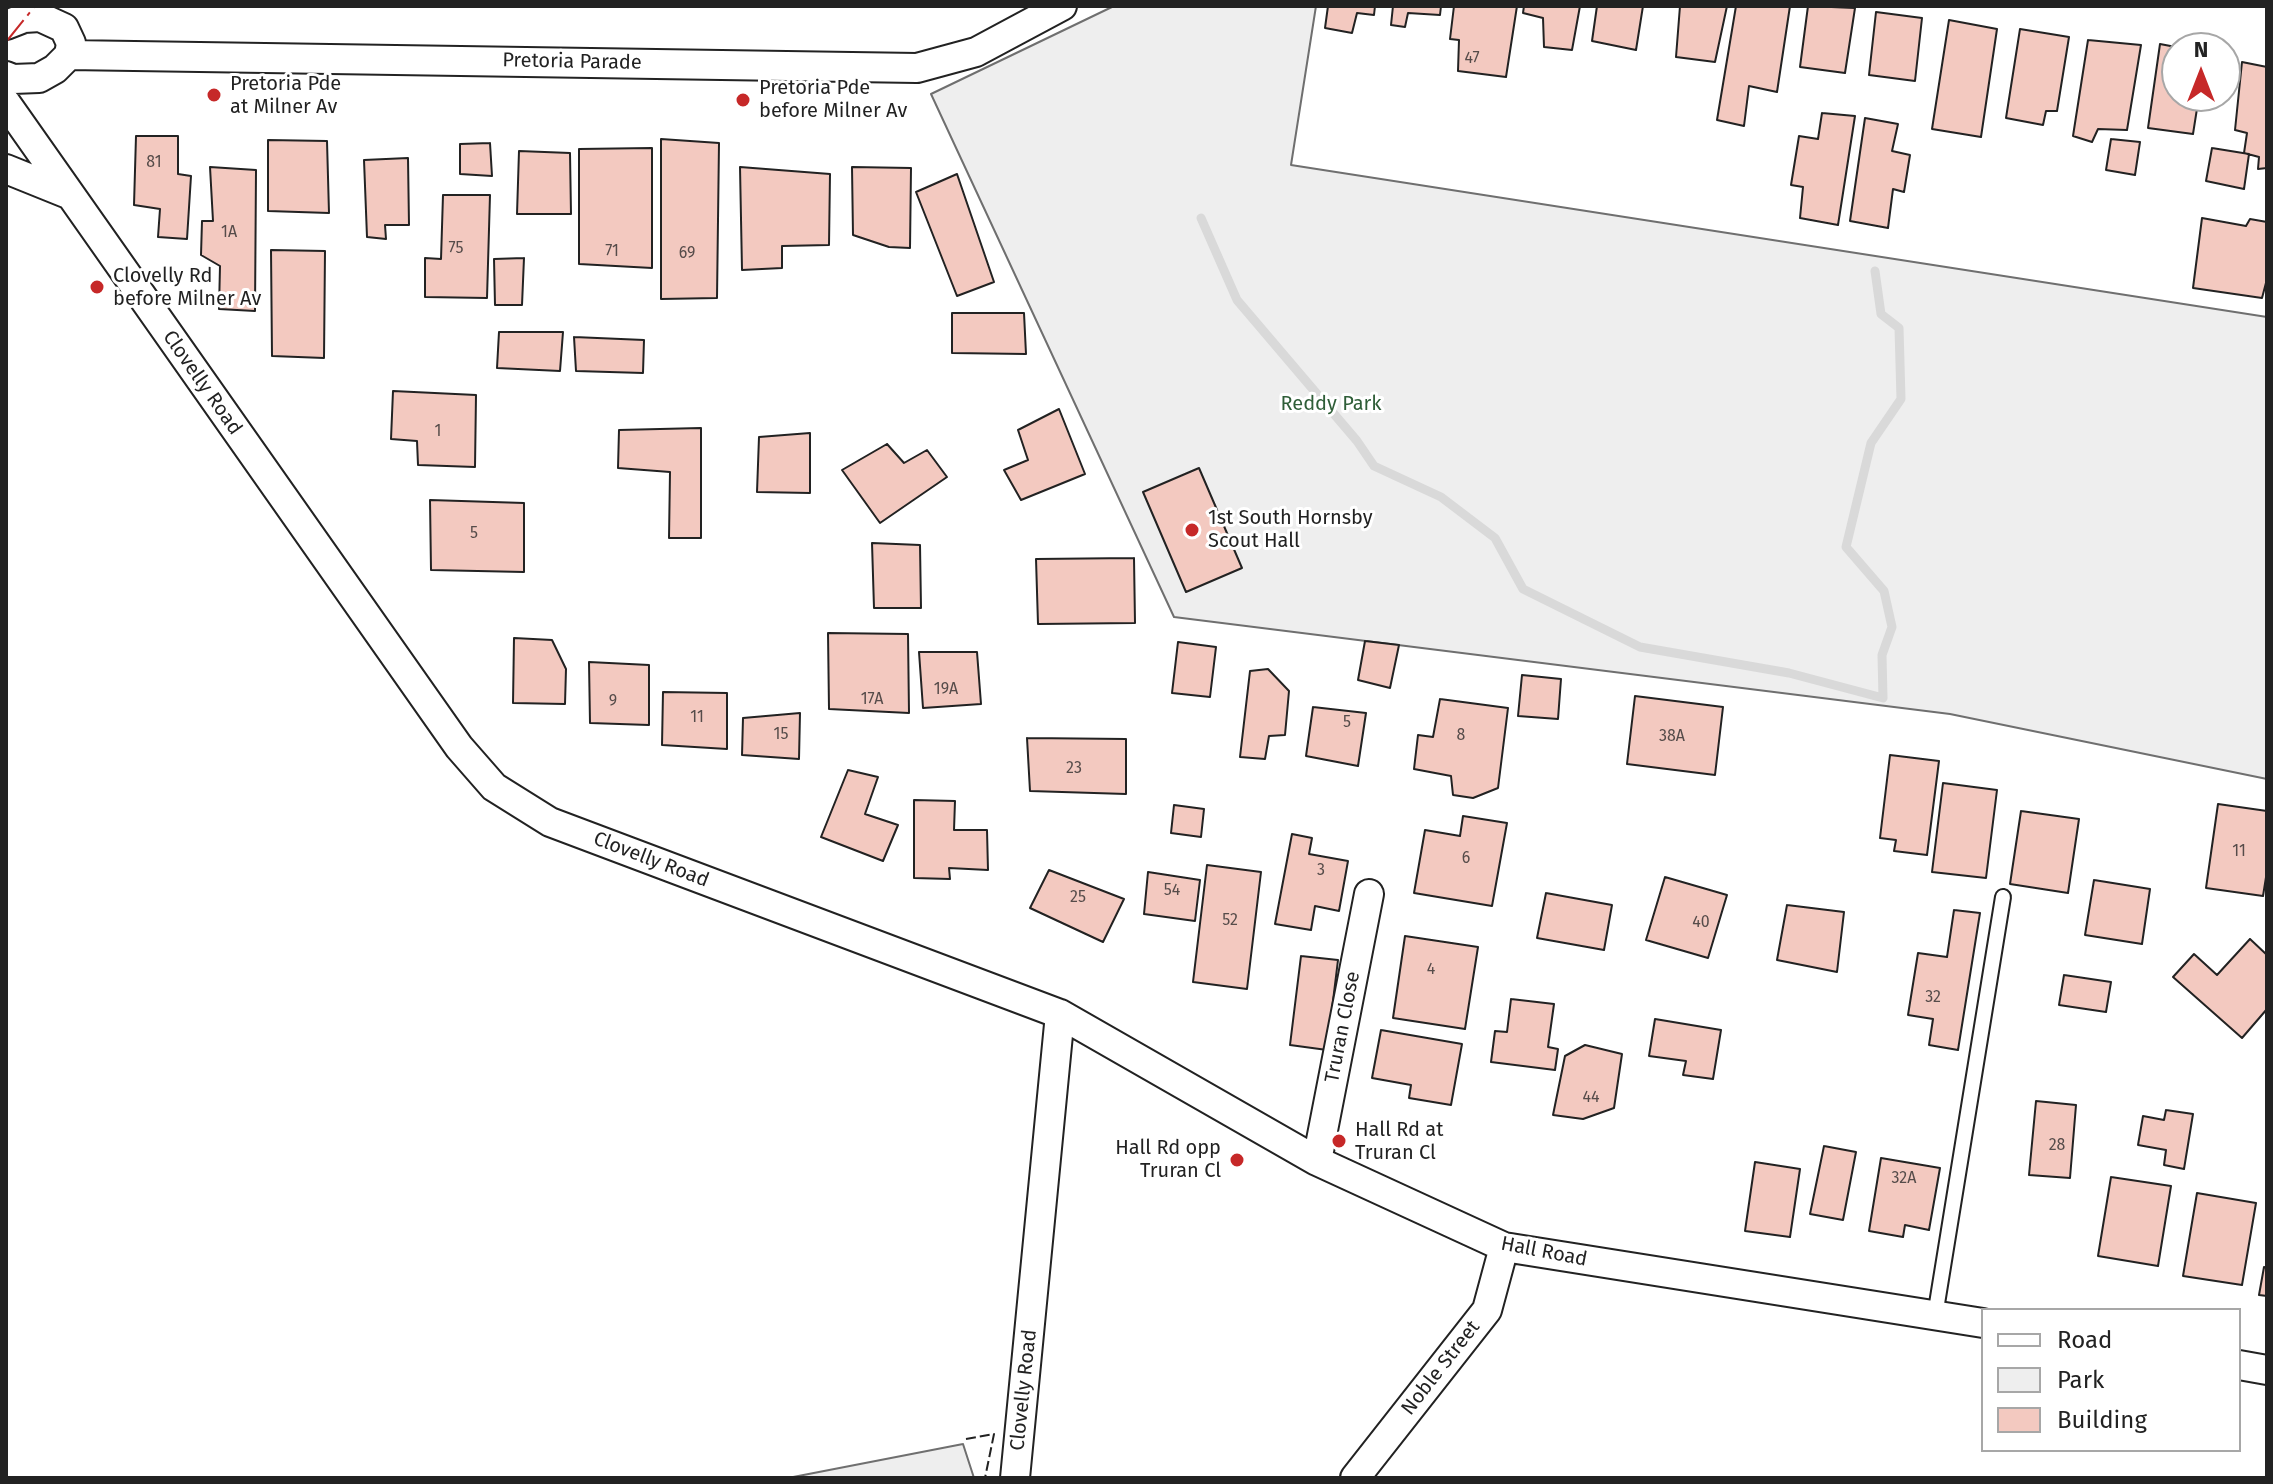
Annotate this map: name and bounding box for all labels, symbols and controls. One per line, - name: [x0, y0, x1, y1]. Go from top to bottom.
- north arrow: [2161, 32, 2241, 112]
- text: N: [2194, 36, 2208, 63]
- street label: Pretoria Parade: [502, 49, 642, 75]
- house number: 47: [1464, 49, 1480, 69]
- place label: Pretoria Pde at Milner Av: [230, 72, 341, 119]
- place label: Pretoria Pde before Milner Av: [759, 76, 907, 123]
- marker: Pretoria Pde at Milner Av: [205, 86, 223, 104]
- marker: Pretoria Pde before Milner Av: [734, 91, 752, 109]
- house number: 81: [146, 153, 162, 173]
- house number: 1A: [221, 223, 237, 243]
- house number: 75: [449, 239, 463, 259]
- house number: 71: [605, 242, 619, 262]
- house number: 69: [679, 244, 695, 264]
- place label: Clovelly Rd before Milner Av: [113, 264, 261, 311]
- marker: Clovelly Rd before Milner Av: [88, 278, 106, 296]
- street label: Clovelly Road: [157, 326, 247, 440]
- park label: Reddy Park: [1280, 392, 1382, 416]
- house number: 1: [435, 422, 441, 442]
- place label: 1st South Hornsby Scout Hall: [1208, 506, 1373, 553]
- marker: 1st South Hornsby Scout Hall: [1183, 521, 1201, 539]
- house number: 5: [470, 524, 478, 544]
- house number: 19A: [934, 680, 958, 700]
- house number: 17A: [861, 690, 883, 710]
- house number: 9: [609, 692, 617, 712]
- house number: 11: [690, 708, 704, 728]
- house number: 5: [1343, 713, 1351, 733]
- house number: 15: [774, 725, 788, 745]
- house number: 8: [1457, 726, 1465, 746]
- house number: 38A: [1659, 727, 1685, 747]
- house number: 23: [1066, 759, 1082, 779]
- street label: Clovelly Road: [590, 827, 712, 893]
- house number: 11: [2232, 842, 2246, 862]
- house number: 6: [1462, 849, 1470, 869]
- house number: 3: [1317, 861, 1325, 881]
- house number: 54: [1164, 881, 1180, 901]
- house number: 25: [1070, 888, 1086, 908]
- house number: 52: [1222, 911, 1238, 931]
- house number: 40: [1692, 913, 1710, 933]
- house number: 4: [1427, 960, 1435, 980]
- street label: Truran Close: [1320, 969, 1366, 1085]
- house number: 32: [1925, 988, 1941, 1008]
- house number: 44: [1582, 1088, 1600, 1108]
- place label: Hall Rd at Truran Cl: [1355, 1118, 1443, 1165]
- marker: Hall Rd at Truran Cl: [1330, 1132, 1348, 1150]
- place label: Hall Rd opp Truran Cl: [1115, 1136, 1221, 1183]
- house number: 28: [2049, 1136, 2065, 1156]
- marker: Hall Rd opp Truran Cl: [1228, 1151, 1246, 1169]
- house number: 32A: [1892, 1169, 1916, 1189]
- street label: Hall Road: [1499, 1232, 1589, 1272]
- legend: [1981, 1308, 2241, 1452]
- street label: Noble Street: [1397, 1316, 1485, 1420]
- text: Road: [2057, 1326, 2112, 1354]
- street label: Clovelly Road: [1006, 1328, 1042, 1452]
- text: Park: [2057, 1366, 2104, 1394]
- text: Building: [2057, 1406, 2147, 1434]

